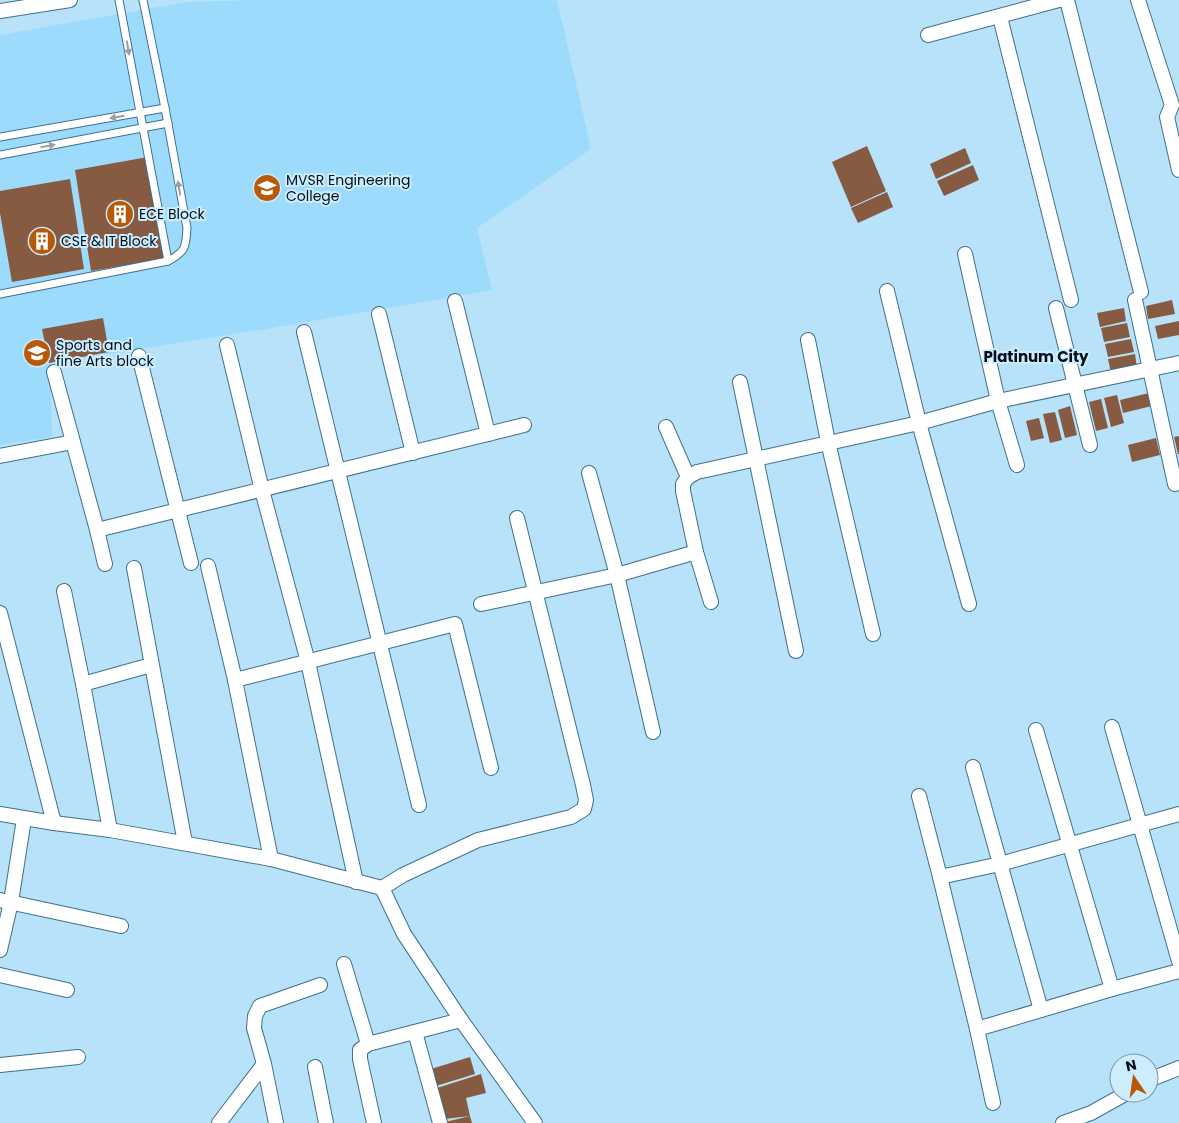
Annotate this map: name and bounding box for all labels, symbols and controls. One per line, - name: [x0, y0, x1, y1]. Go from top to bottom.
- one-way arrow: [124, 40, 132, 56]
- one-way arrow: [109, 113, 125, 121]
- one-way arrow: [40, 142, 56, 150]
- place label: MVSR Engineering College: [286, 170, 410, 206]
- school or university icon: MVSR Engineering College: [252, 173, 282, 203]
- one-way arrow: [175, 179, 183, 195]
- building icon: ECE Block: [105, 199, 135, 229]
- place label: ECE Block: [139, 204, 205, 224]
- building icon: CSE & IT Block: [27, 226, 57, 256]
- place label: CSE & IT Block: [61, 231, 157, 251]
- place label: Sports and fine Arts block: [56, 335, 155, 371]
- school or university icon: Sports and fine Arts block: [22, 338, 52, 368]
- district label: Platinum City: [983, 346, 1089, 367]
- north arrow: [1109, 1053, 1159, 1103]
- text: N: [1124, 1054, 1138, 1076]

